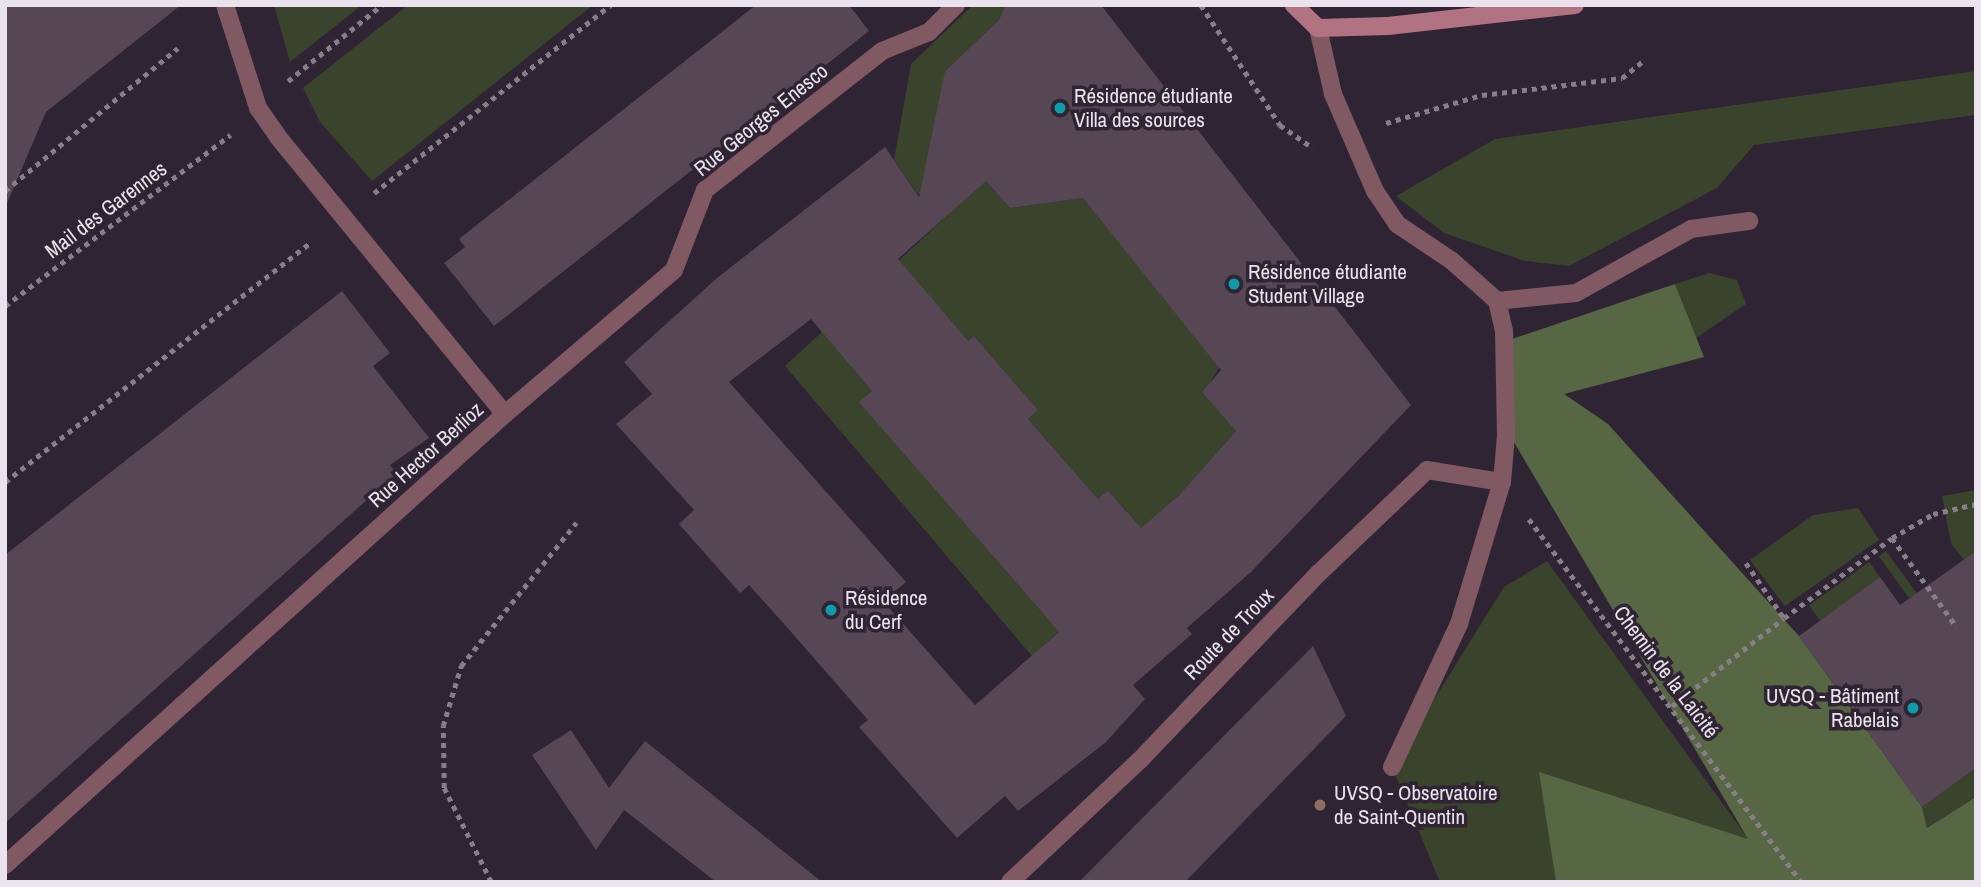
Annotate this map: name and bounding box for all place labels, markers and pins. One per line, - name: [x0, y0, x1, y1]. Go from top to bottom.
- place label: Résidence étudiante Villa des sources: [1074, 83, 1233, 133]
- marker: Résidence étudiante Villa des sources: [1052, 100, 1068, 116]
- place label: Résidence étudiante Student Village: [1248, 259, 1407, 309]
- marker: Résidence étudiante Student Village: [1226, 276, 1242, 292]
- place label: Résidence du Cerf: [845, 585, 927, 635]
- marker: Résidence du Cerf: [823, 602, 839, 618]
- place label: UVSQ - Bâtiment Rabelais: [1766, 683, 1899, 733]
- marker: UVSQ - Bâtiment Rabelais: [1905, 700, 1921, 716]
- place label: UVSQ - Observatoire de Saint-Quentin: [1334, 780, 1498, 830]
- marker: UVSQ - Observatoire de Saint-Quentin: [1312, 797, 1328, 813]

